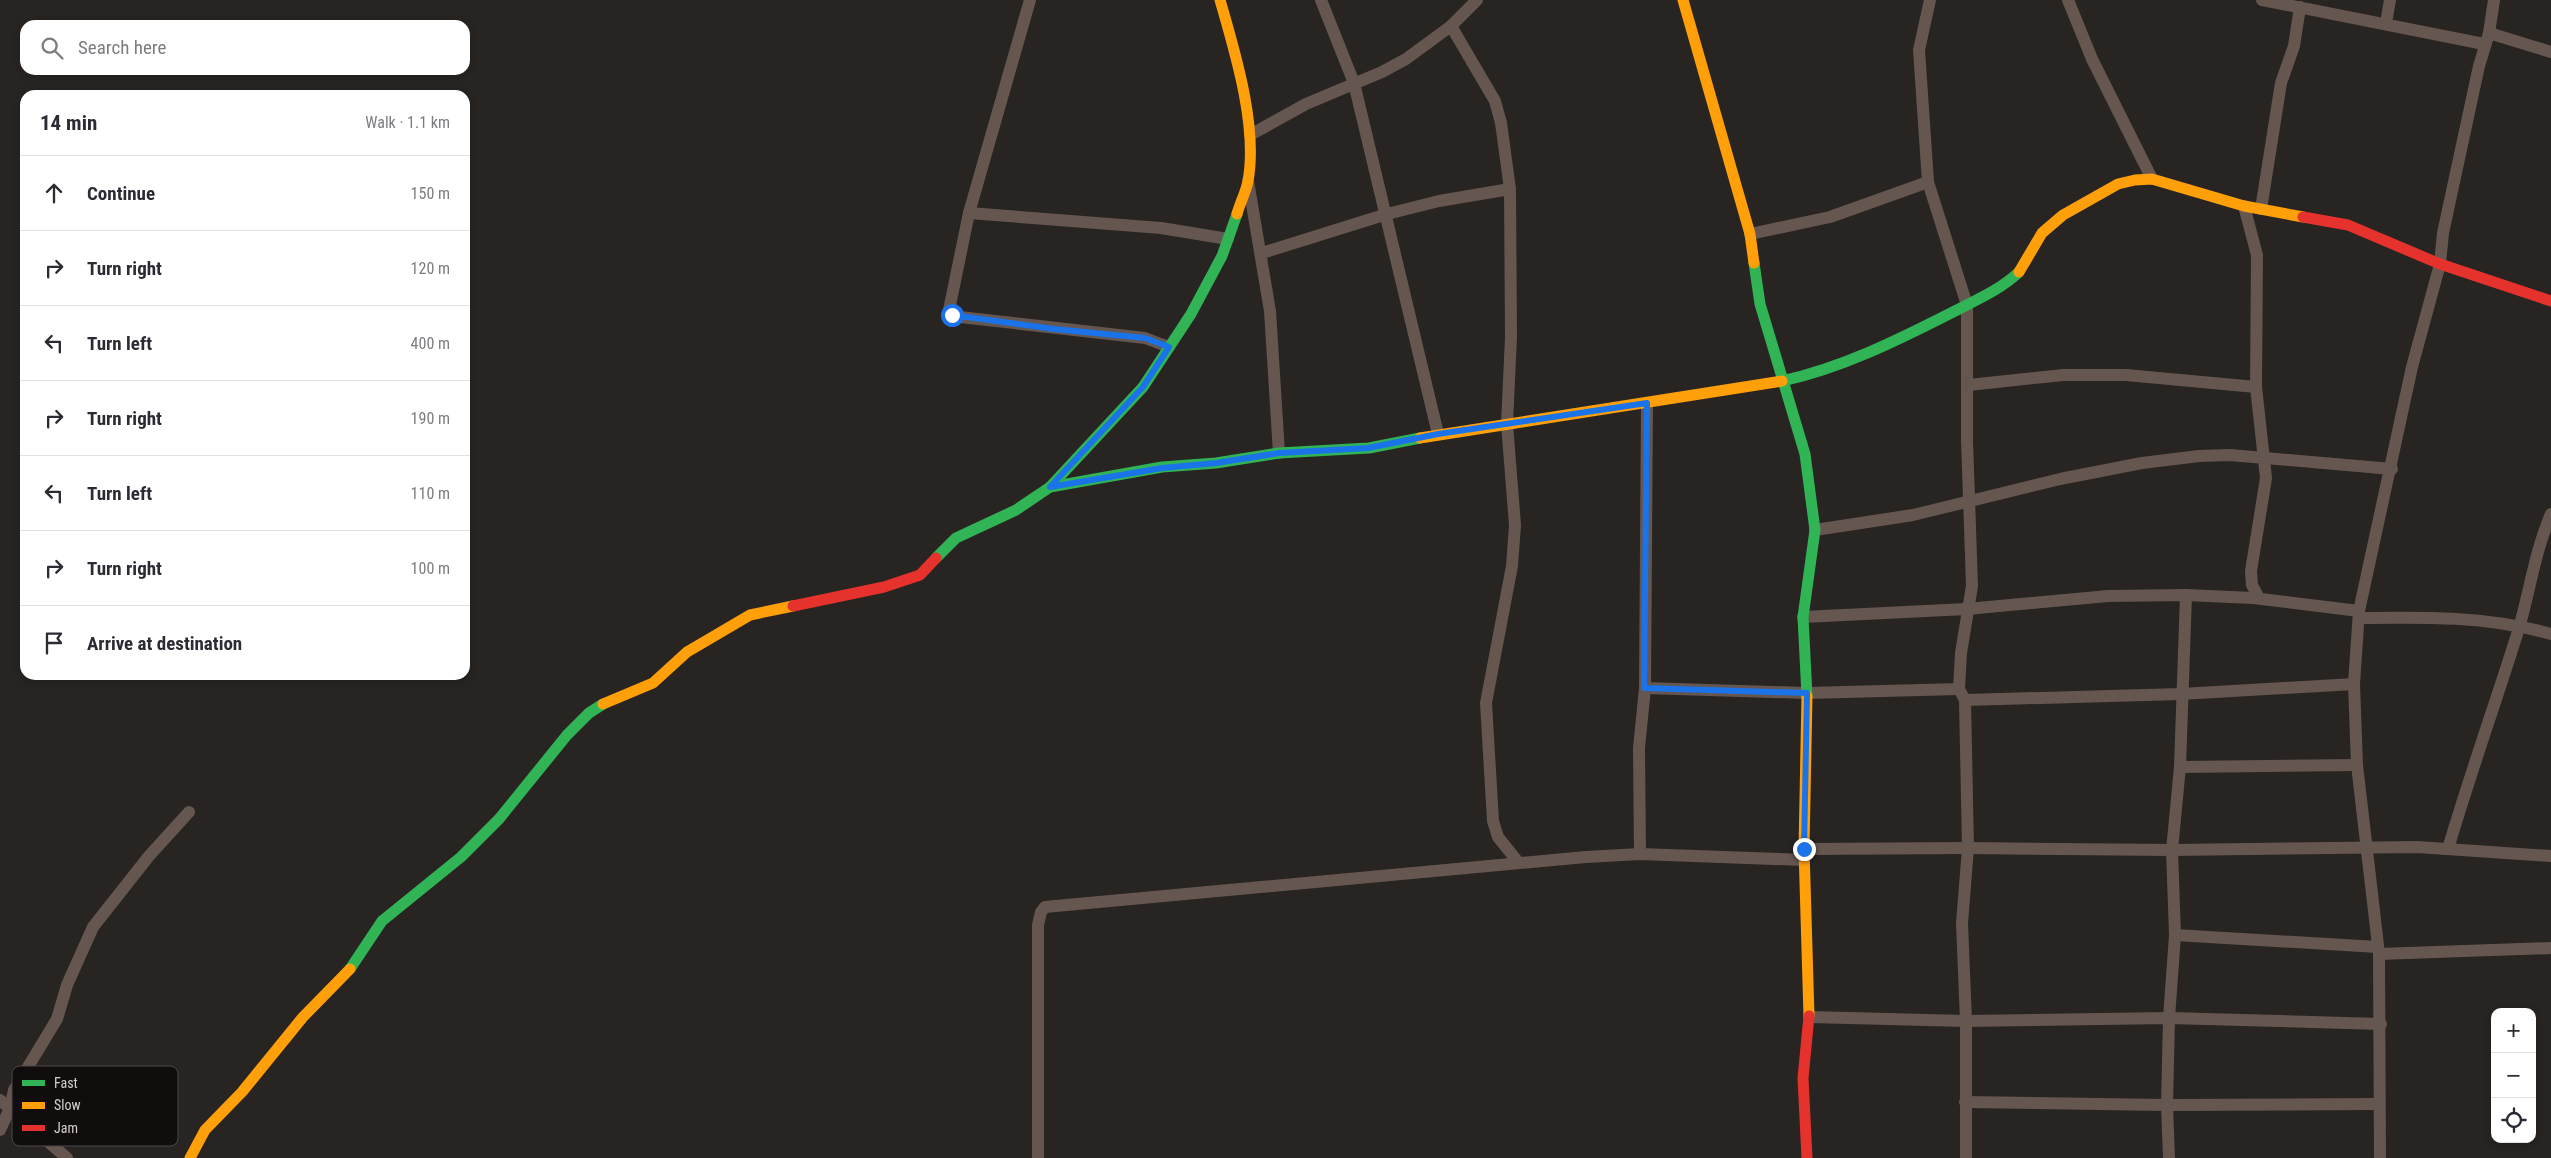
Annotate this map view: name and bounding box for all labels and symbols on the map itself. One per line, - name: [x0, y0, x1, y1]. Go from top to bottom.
- route start: [941, 304, 964, 327]
- route end: [1793, 838, 1816, 861]
- legend: [12, 1066, 178, 1146]
- text: Fast: [54, 1075, 78, 1091]
- text: Slow: [54, 1097, 81, 1113]
- text: Jam: [54, 1120, 78, 1136]

